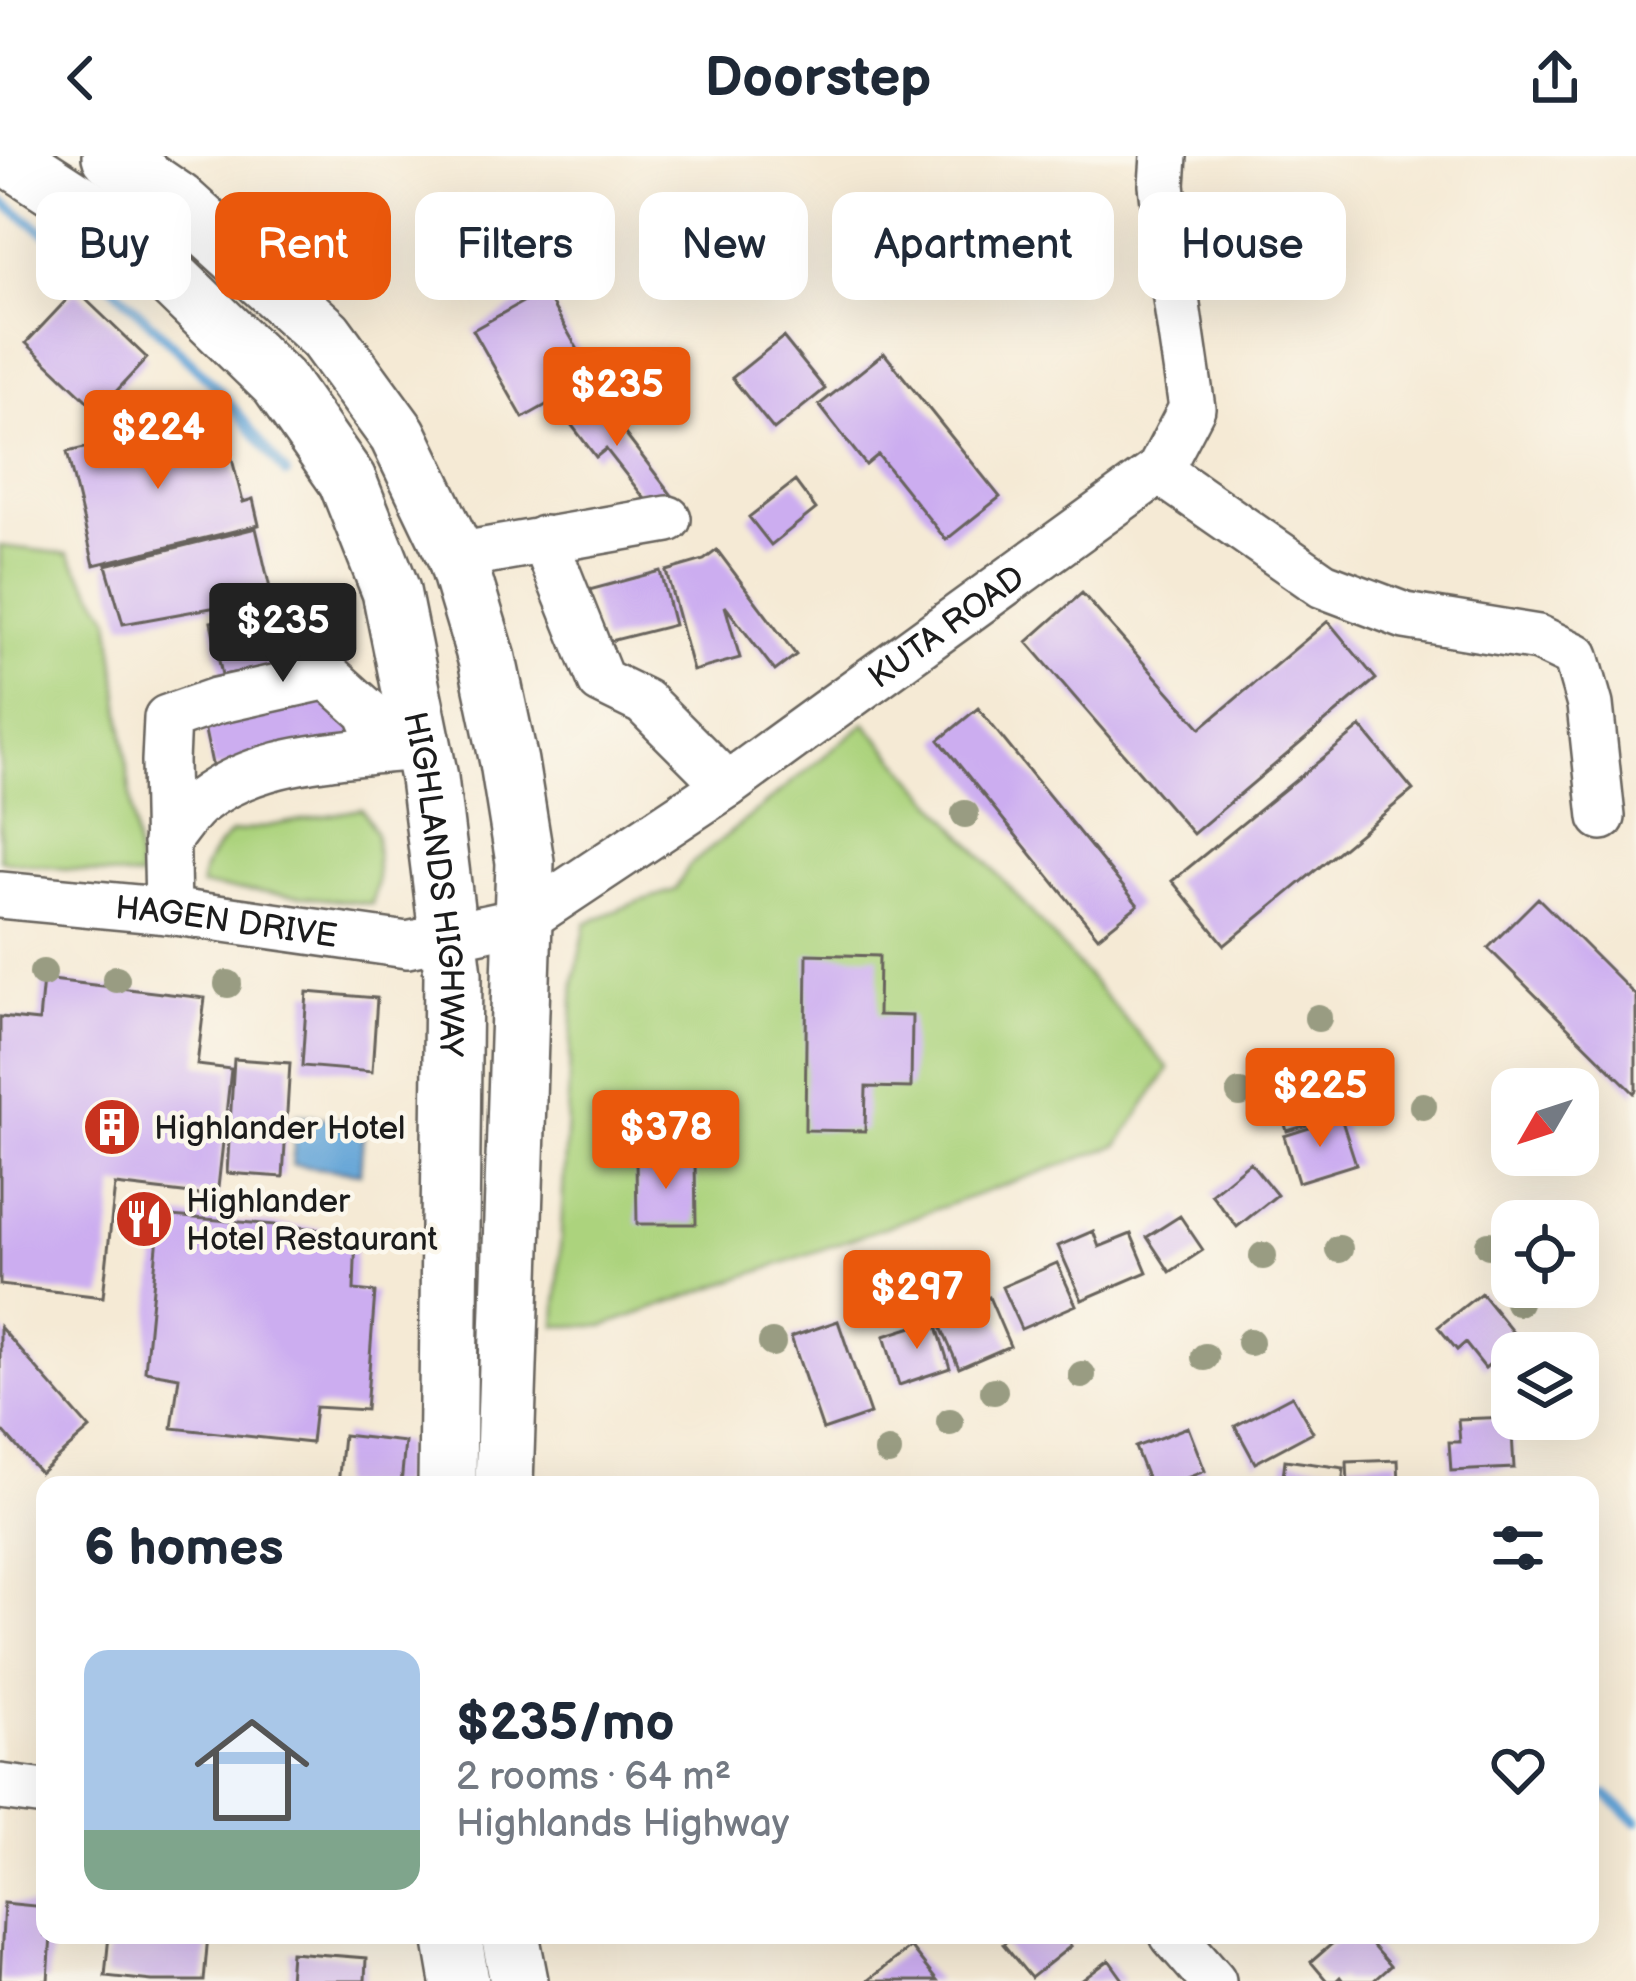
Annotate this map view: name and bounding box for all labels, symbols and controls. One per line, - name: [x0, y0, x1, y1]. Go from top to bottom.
- icon: back: [48, 45, 114, 111]
- icon: share: [1522, 45, 1588, 111]
- text: Doorstep: [705, 46, 931, 111]
- chip: Buy: [36, 192, 191, 300]
- chip: Rent: [215, 192, 391, 300]
- chip: Filters: [415, 192, 615, 300]
- chip: New: [639, 192, 808, 300]
- chip: Apartment: [832, 192, 1114, 300]
- chip: House: [1138, 192, 1346, 300]
- pin: $235: [546, 347, 688, 449]
- text: $235: [570, 362, 664, 409]
- pin: $224: [87, 390, 229, 492]
- text: $224: [111, 405, 205, 452]
- street label: KUTA ROAD: [861, 558, 1033, 698]
- pin: $235: [212, 583, 354, 685]
- text: $235: [236, 598, 330, 645]
- street label: HIGHLANDS HIGHWAY: [394, 709, 471, 1058]
- street label: HAGEN DRIVE: [114, 888, 340, 957]
- pin: $225: [1249, 1048, 1391, 1150]
- text: $225: [1273, 1063, 1367, 1110]
- north arrow: [1491, 1068, 1599, 1176]
- map controls: [1491, 1068, 1599, 1440]
- pin: $378: [595, 1090, 737, 1192]
- building icon: Highlander Hotel: [81, 1096, 143, 1158]
- text: $378: [619, 1105, 713, 1152]
- place label: Highlander Hotel: [154, 1109, 405, 1149]
- place label: Highlander Hotel Restaurant: [186, 1182, 438, 1260]
- restaurant icon: Highlander Hotel Restaurant: [113, 1188, 175, 1250]
- button: locate: [1491, 1200, 1599, 1308]
- pin: $297: [846, 1250, 988, 1352]
- text: $297: [870, 1265, 964, 1312]
- button: layers: [1491, 1332, 1599, 1440]
- icon: filters: [1485, 1515, 1551, 1581]
- text: 6 homes: [84, 1518, 284, 1579]
- text: $235/mo: [456, 1693, 675, 1754]
- icon: home: [180, 1698, 324, 1842]
- icon: heart: [1485, 1737, 1551, 1803]
- text: 2 rooms · 64 m²: [456, 1754, 731, 1801]
- text: Highlands Highway: [456, 1801, 789, 1848]

